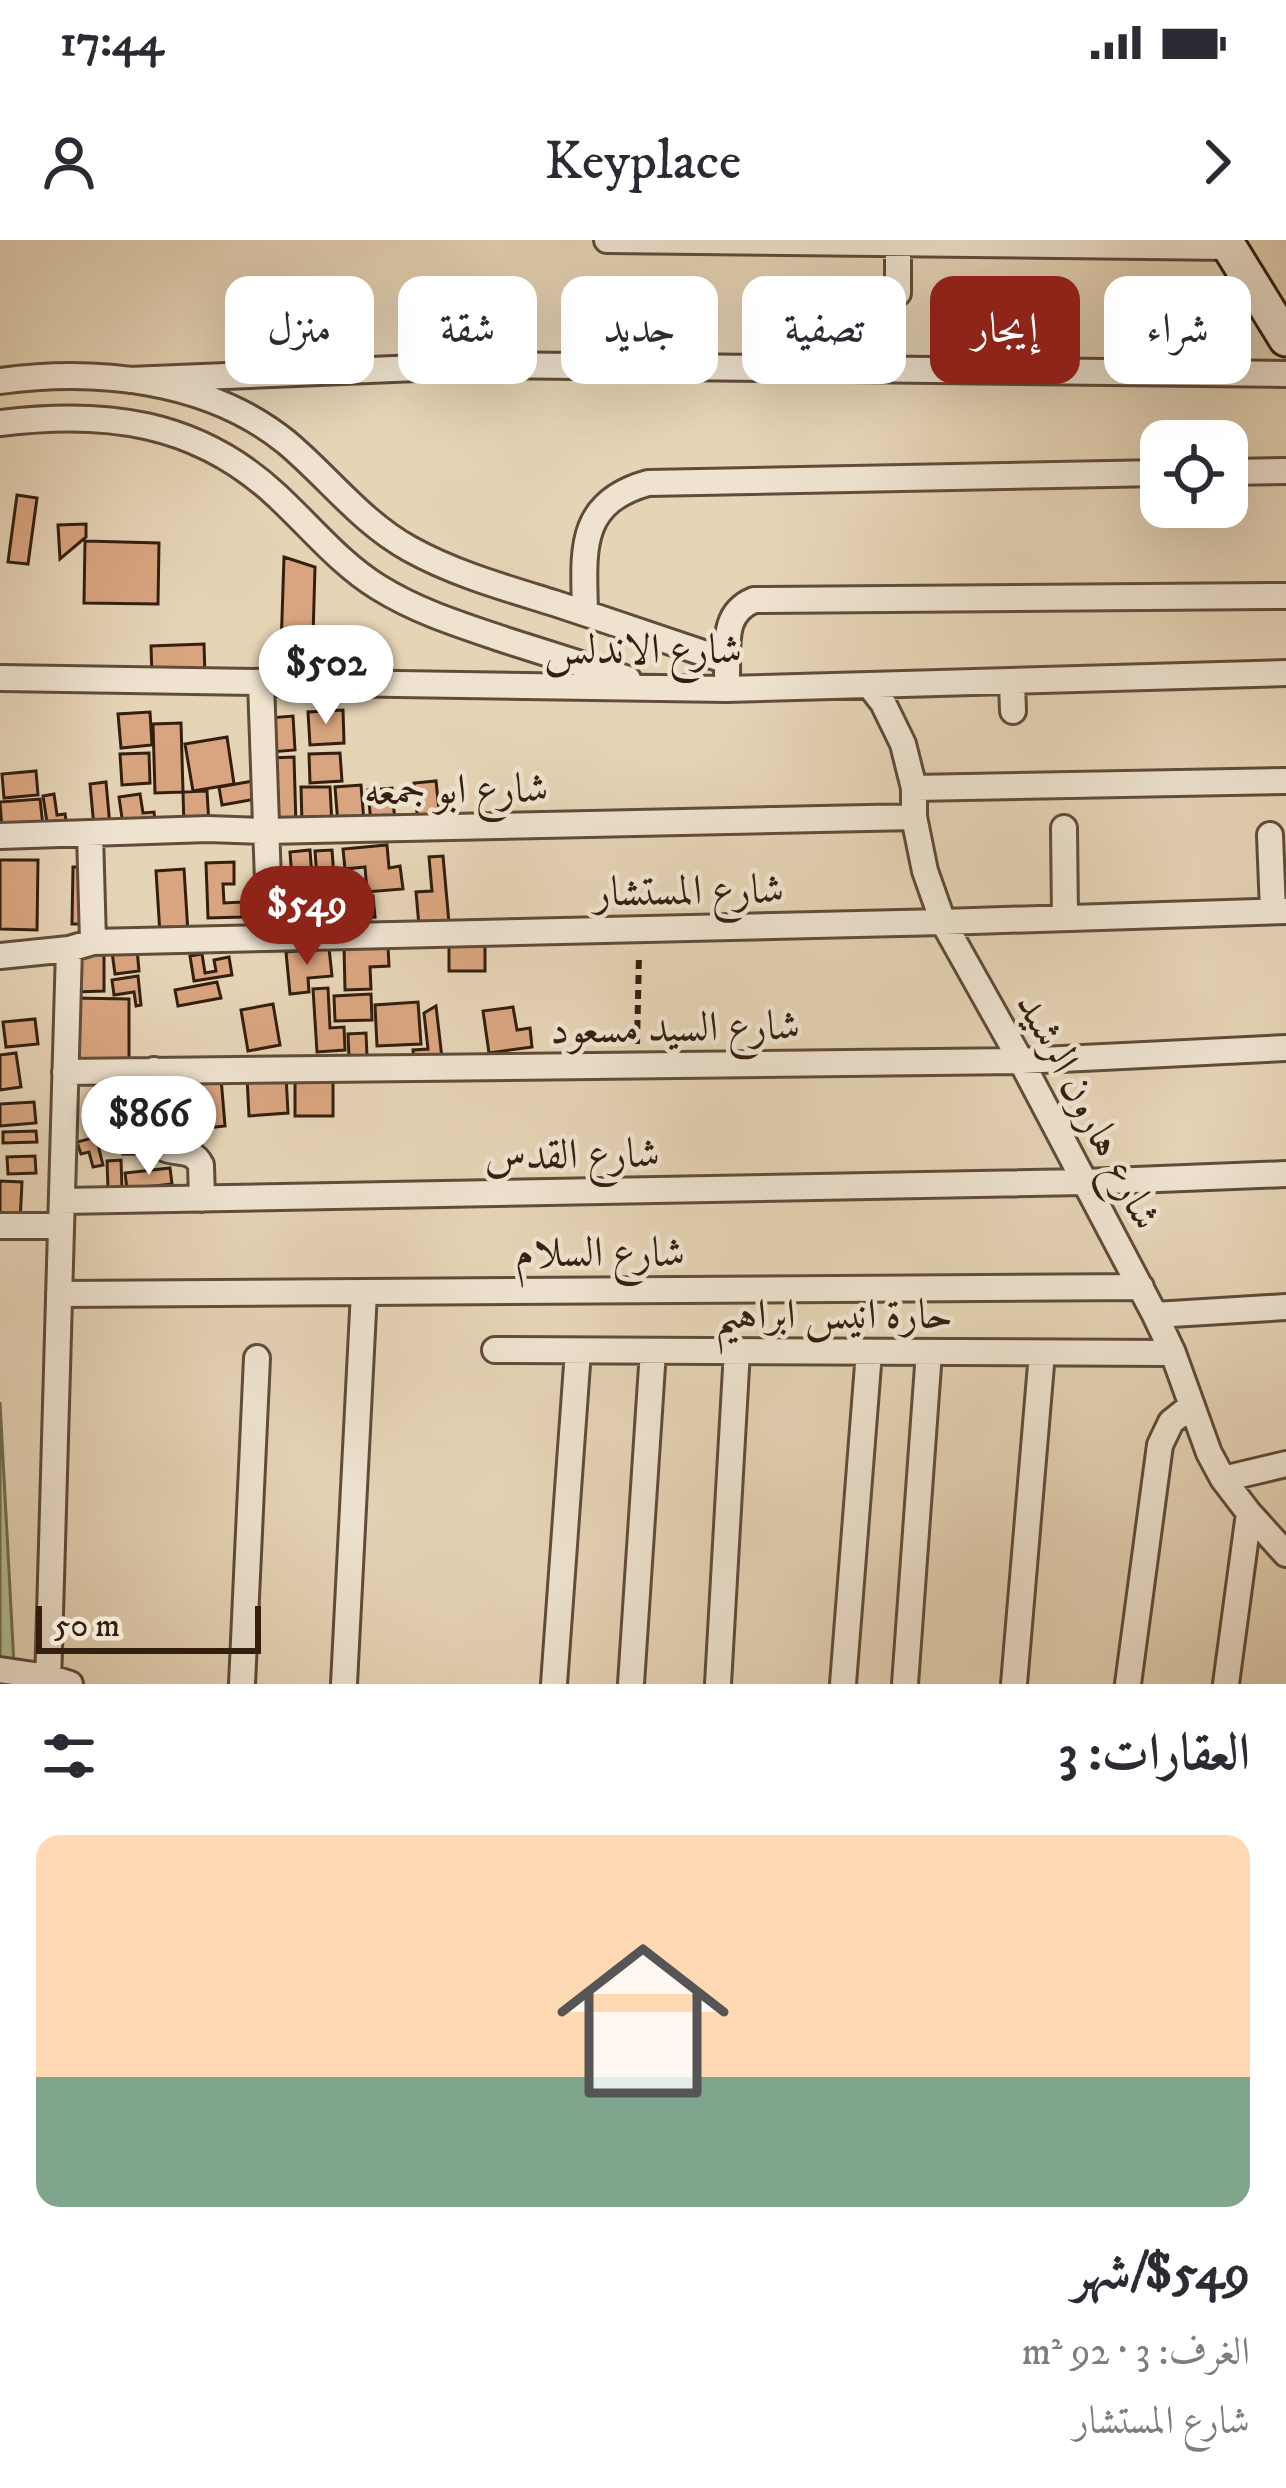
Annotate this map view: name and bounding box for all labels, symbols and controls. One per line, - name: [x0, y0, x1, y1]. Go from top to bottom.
- text: 17:44: [60, 14, 164, 70]
- icon: person: [36, 129, 102, 195]
- text: Keyplace: [545, 129, 741, 196]
- icon: forward: [1184, 129, 1250, 195]
- chip: منزل: [225, 276, 374, 384]
- chip: شقة: [398, 276, 537, 384]
- chip: جديد: [561, 276, 718, 384]
- chip: تصفية: [742, 276, 906, 384]
- chip: إيجار: [930, 276, 1080, 384]
- chip: شراء: [1104, 276, 1251, 384]
- map controls: [1140, 420, 1248, 528]
- button: locate: [1140, 420, 1248, 528]
- pin: $502: [255, 625, 397, 727]
- street label: شارع الاندلس: [544, 625, 742, 684]
- text: $502: [286, 639, 366, 688]
- street label: شارع ابو جمعه: [363, 763, 549, 826]
- street label: شارع المستشار: [589, 864, 785, 927]
- pin: $549: [236, 866, 378, 968]
- text: $549: [267, 880, 347, 929]
- street label: شارع هارون الرشيد: [997, 984, 1172, 1242]
- street label: شارع السيد مسعود: [550, 1001, 801, 1064]
- pin: $866: [78, 1076, 220, 1178]
- text: $866: [108, 1090, 190, 1139]
- street label: شارع القدس: [484, 1128, 660, 1191]
- street label: شارع السلام: [515, 1228, 685, 1288]
- street label: حارة انيس ابراهيم: [715, 1290, 953, 1355]
- scale bar: [36, 1600, 261, 1653]
- text: 50 m: [54, 1606, 120, 1647]
- text: العقارات: 3: [1058, 1722, 1250, 1786]
- icon: filters: [36, 1723, 102, 1789]
- icon: home: [535, 1913, 751, 2129]
- text: $549/شهر: [1072, 2241, 1250, 2305]
- text: الغرف: 3 · 92 m²: [1022, 2328, 1250, 2377]
- text: شارع المستشار: [1073, 2397, 1250, 2446]

